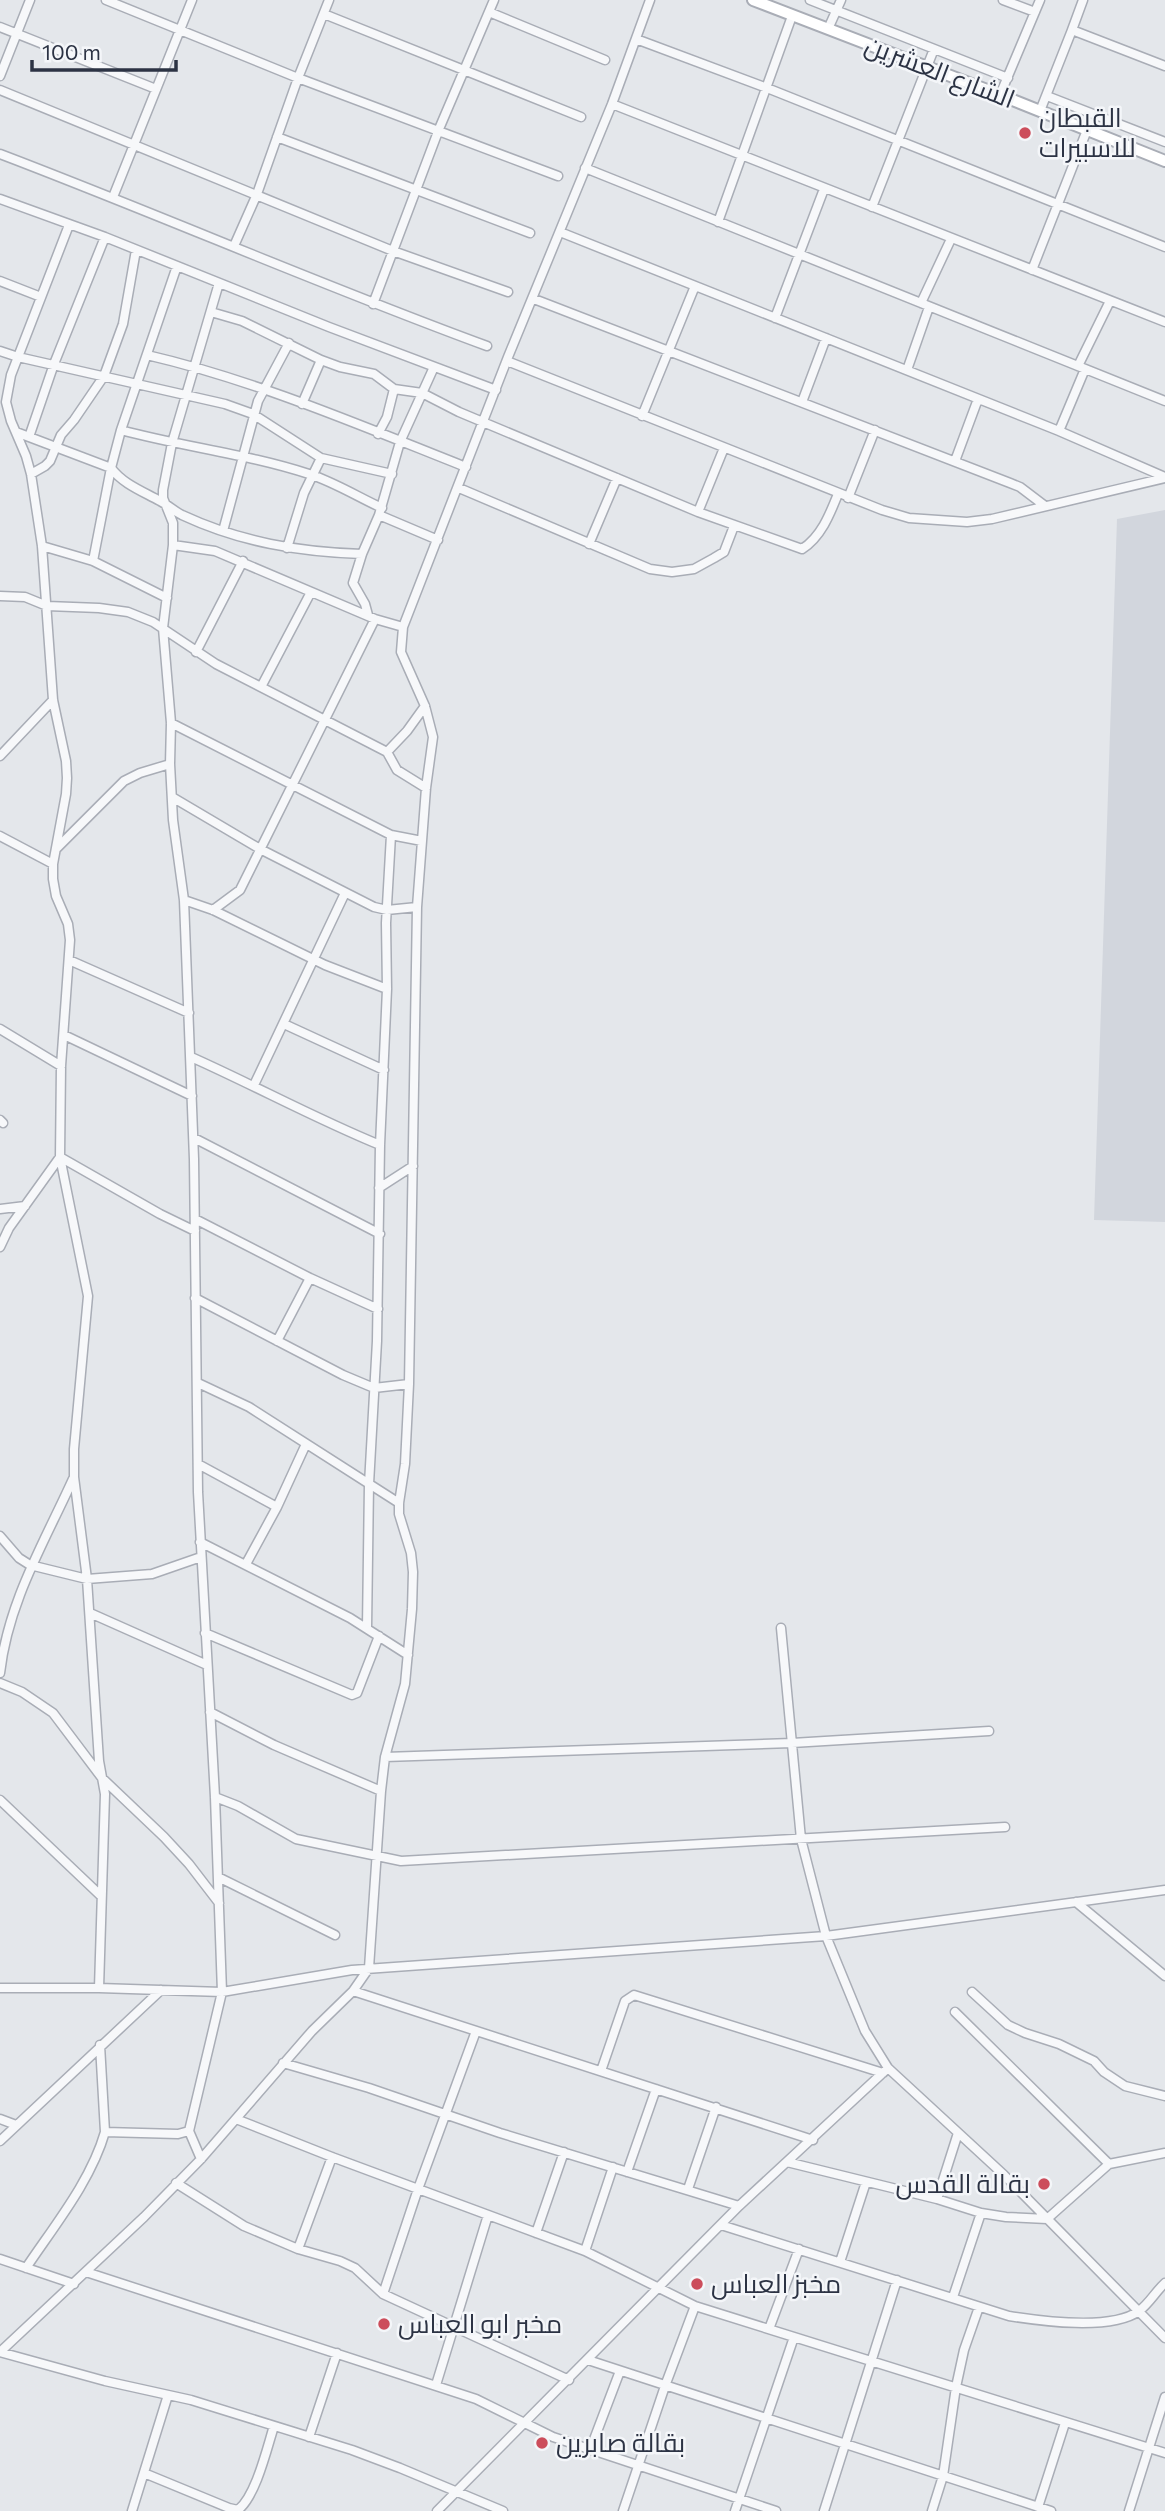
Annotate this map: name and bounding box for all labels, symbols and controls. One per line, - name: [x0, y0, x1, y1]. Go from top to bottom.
- scale bar: [32, 28, 175, 72]
- street label: الشارع العشرين: [860, 28, 1020, 116]
- text: 100 m: [42, 39, 101, 64]
- place label: القبطان للاسبيرات: [1039, 101, 1136, 163]
- marker: القبطان للاسبيرات: [1017, 125, 1033, 141]
- place label: بقالة القدس: [895, 2167, 1030, 2200]
- marker: بقالة القدس: [1036, 2176, 1052, 2192]
- place label: مخبز العباس: [711, 2267, 841, 2300]
- marker: مخبز العباس: [689, 2276, 705, 2292]
- place label: مخبر ابو العباس: [398, 2307, 562, 2340]
- marker: مخبر ابو العباس: [376, 2316, 392, 2332]
- place label: بقالة صابرين: [556, 2426, 685, 2459]
- marker: بقالة صابرين: [534, 2435, 550, 2451]

